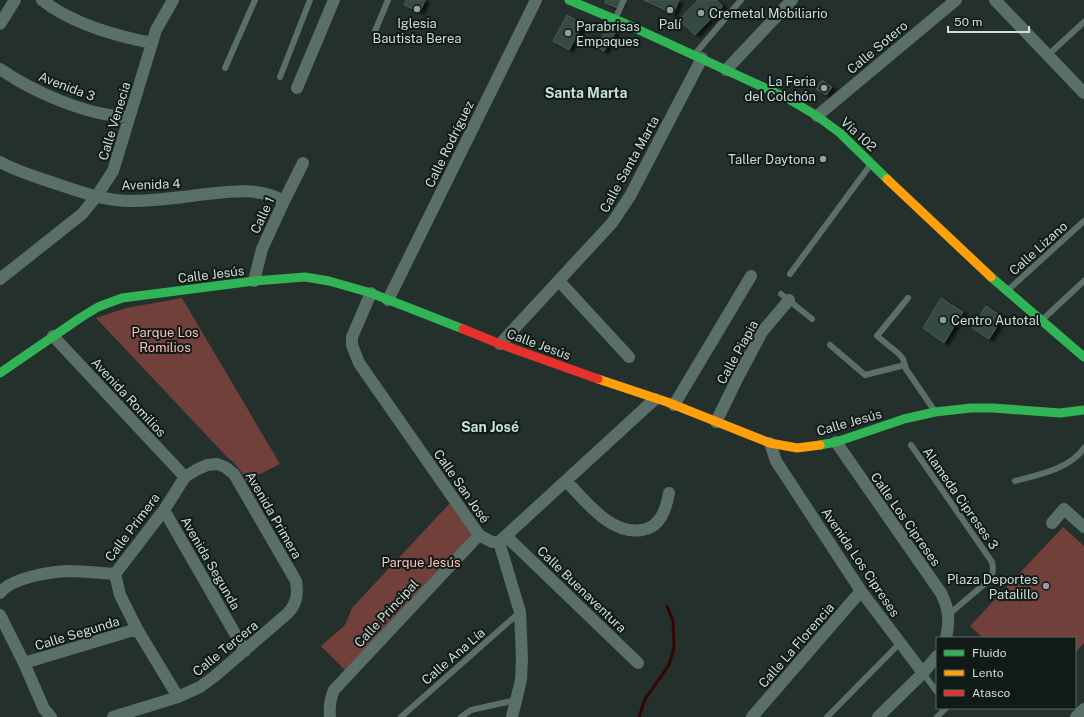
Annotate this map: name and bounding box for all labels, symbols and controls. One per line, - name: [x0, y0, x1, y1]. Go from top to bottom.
- marker: Iglesia Bautista Berea: [412, 4, 422, 14]
- marker: Palí: [665, 5, 675, 15]
- place label: Cremetal Mobiliario: [709, 6, 828, 21]
- marker: Cremetal Mobiliario: [696, 8, 706, 18]
- scale bar: [948, 8, 1029, 34]
- text: 50 m: [954, 15, 982, 29]
- place label: Iglesia Bautista Berea: [372, 16, 462, 46]
- place label: Palí: [659, 17, 682, 32]
- street label: Calle Sotero: [844, 18, 911, 77]
- place label: Parabrisas Empaques: [576, 19, 640, 49]
- marker: Parabrisas Empaques: [563, 28, 573, 38]
- street label: Avenida 3: [36, 69, 97, 104]
- place label: La Feria del Colchón: [745, 74, 816, 104]
- street label: Calle Venecia: [95, 80, 134, 162]
- marker: La Feria del Colchón: [819, 83, 829, 93]
- district label: Santa Marta: [545, 85, 627, 101]
- street label: Calle Rodríguez: [422, 98, 477, 190]
- street label: Calle Santa Marta: [597, 113, 662, 215]
- street label: Vía 102: [838, 114, 880, 155]
- place label: Taller Daytona: [728, 152, 815, 167]
- marker: Taller Daytona: [818, 154, 828, 164]
- street label: Avenida 4: [121, 176, 181, 193]
- street label: Calle 1: [247, 194, 278, 236]
- street label: Calle Lizano: [1006, 218, 1070, 278]
- street label: Calle Jesús: [177, 263, 245, 286]
- place label: Centro Autotal: [951, 313, 1040, 328]
- marker: Centro Autotal: [938, 315, 948, 325]
- street label: Calle Piapia: [714, 318, 761, 387]
- park label: Parque Los Romilios: [131, 325, 199, 355]
- street label: Calle Jesús: [505, 326, 573, 363]
- street label: Avenida Romilios: [88, 355, 169, 440]
- street label: Calle Jesús: [815, 406, 883, 439]
- district label: San José: [461, 419, 519, 435]
- street label: Alameda Cipreses 3: [920, 444, 1001, 552]
- street label: Calle San José: [431, 446, 493, 526]
- street label: Avenida Primera: [242, 469, 305, 562]
- street label: Calle Los Cipreses: [868, 470, 944, 569]
- street label: Calle Primera: [102, 490, 163, 564]
- street label: Avenida Los Cipreses: [819, 505, 903, 620]
- street label: Avenida Segunda: [178, 514, 243, 612]
- street label: Calle Buenaventura: [534, 543, 629, 636]
- park label: Parque Jesús: [381, 555, 461, 570]
- place label: Plaza Deportes Patalillo: [947, 572, 1038, 602]
- street label: Calle Principal: [351, 576, 422, 650]
- marker: Plaza Deportes Patalillo: [1041, 581, 1051, 591]
- street label: Calle La Florencia: [755, 600, 837, 691]
- street label: Calle Segunda: [33, 613, 121, 653]
- street label: Calle Tercera: [190, 618, 261, 679]
- street label: Calle Ana Lía: [419, 625, 488, 688]
- legend: [936, 637, 1076, 709]
- text: Fluido: [972, 646, 1007, 660]
- text: Lento: [972, 666, 1004, 680]
- text: Atasco: [972, 686, 1011, 700]

